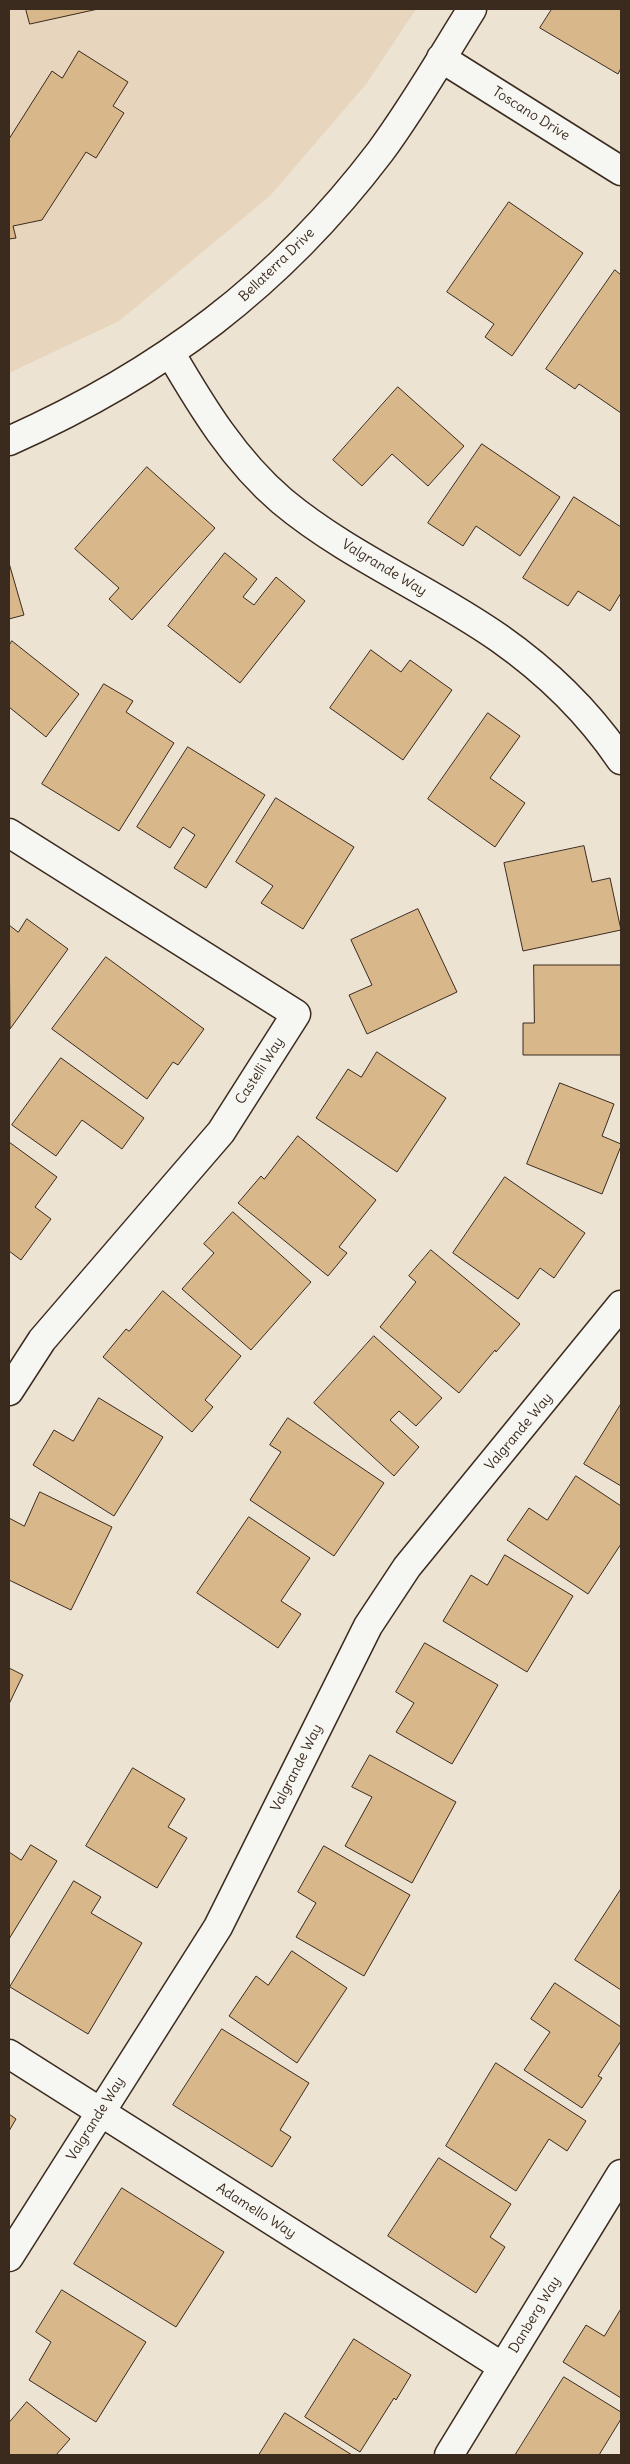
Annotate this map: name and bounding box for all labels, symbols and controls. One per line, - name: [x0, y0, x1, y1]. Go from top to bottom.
- street label: Toscano Drive: [489, 84, 573, 144]
- street label: Bellaterra Drive: [236, 225, 318, 305]
- street label: Valgrande Way: [339, 536, 429, 600]
- street label: Castelli Way: [232, 1034, 288, 1108]
- street label: Valgrande Way: [482, 1390, 556, 1474]
- street label: Valgrande Way: [268, 1721, 326, 1815]
- street label: Valgrande Way: [63, 2074, 129, 2164]
- street label: Adamello Way: [213, 2180, 299, 2242]
- street label: Danberg Way: [506, 2274, 564, 2356]

